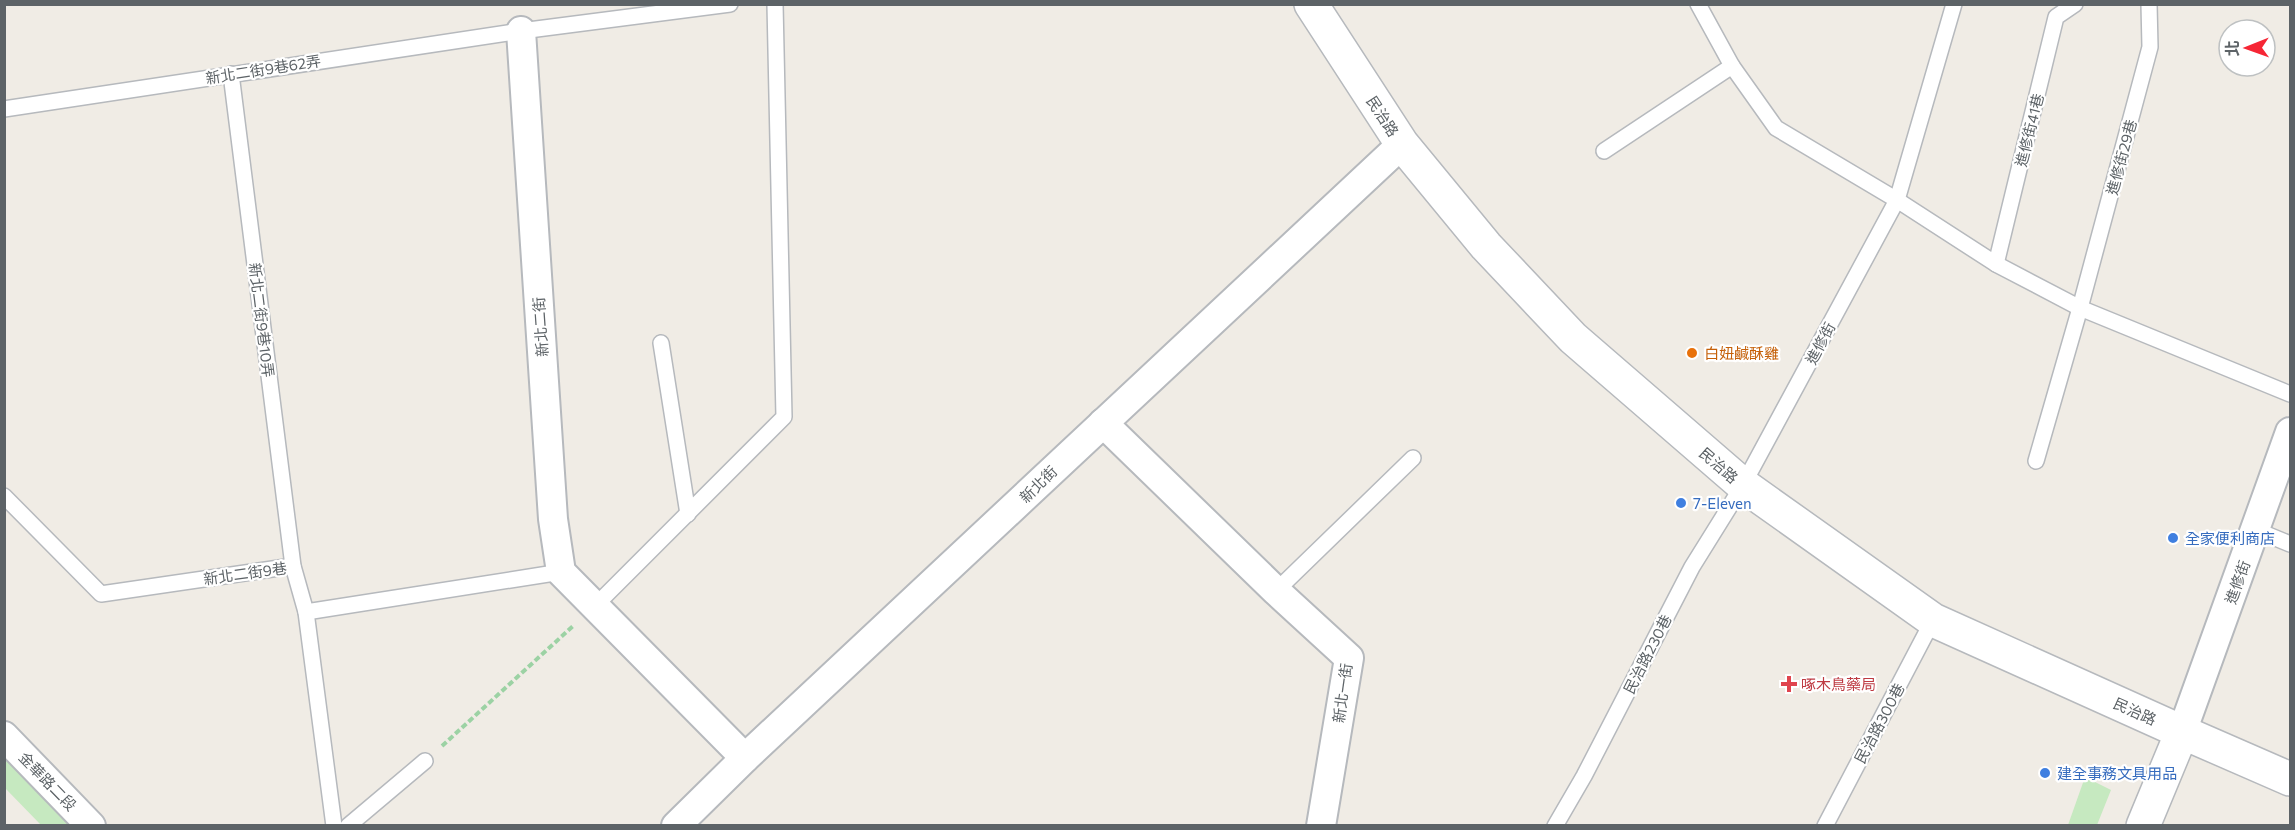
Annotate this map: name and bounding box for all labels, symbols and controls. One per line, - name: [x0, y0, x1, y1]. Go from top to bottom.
- north arrow: [2217, 18, 2277, 78]
- text: 北: [2222, 40, 2241, 56]
- street label: 新北二街9巷62弄: [204, 51, 322, 87]
- street label: 進修街41巷: [2011, 91, 2047, 169]
- street label: 民治路: [1363, 92, 1403, 140]
- street label: 進修街29巷: [2102, 117, 2140, 197]
- street label: 新北二街9巷10弄: [246, 262, 278, 378]
- street label: 新北二街: [529, 296, 551, 358]
- street label: 進修街: [1801, 319, 1839, 367]
- place label: 白妞鹹酥雞: [1704, 344, 1779, 362]
- marker: 白妞鹹酥雞: [1685, 346, 1699, 360]
- street label: 民治路: [1696, 443, 1742, 487]
- street label: 新北街: [1016, 462, 1060, 506]
- place label: 7-Eleven: [1693, 494, 1752, 512]
- marker: 7-Eleven: [1674, 496, 1688, 510]
- place label: 全家便利商店: [2185, 529, 2275, 547]
- marker: 全家便利商店: [2166, 531, 2180, 545]
- street label: 新北二街9巷: [202, 558, 288, 588]
- street label: 進修街: [2221, 558, 2253, 606]
- street label: 民治路230巷: [1619, 611, 1675, 697]
- street label: 新北一街: [1329, 662, 1355, 724]
- place label: 啄木鳥藥局: [1801, 675, 1876, 693]
- marker: 啄木鳥藥局: [1782, 677, 1796, 691]
- street label: 民治路300巷: [1850, 680, 1908, 766]
- street label: 民治路: [2111, 694, 2159, 728]
- street label: 金華路二段: [15, 748, 81, 814]
- place label: 建全事務文具用品: [2057, 764, 2177, 782]
- marker: 建全事務文具用品: [2038, 766, 2052, 780]

